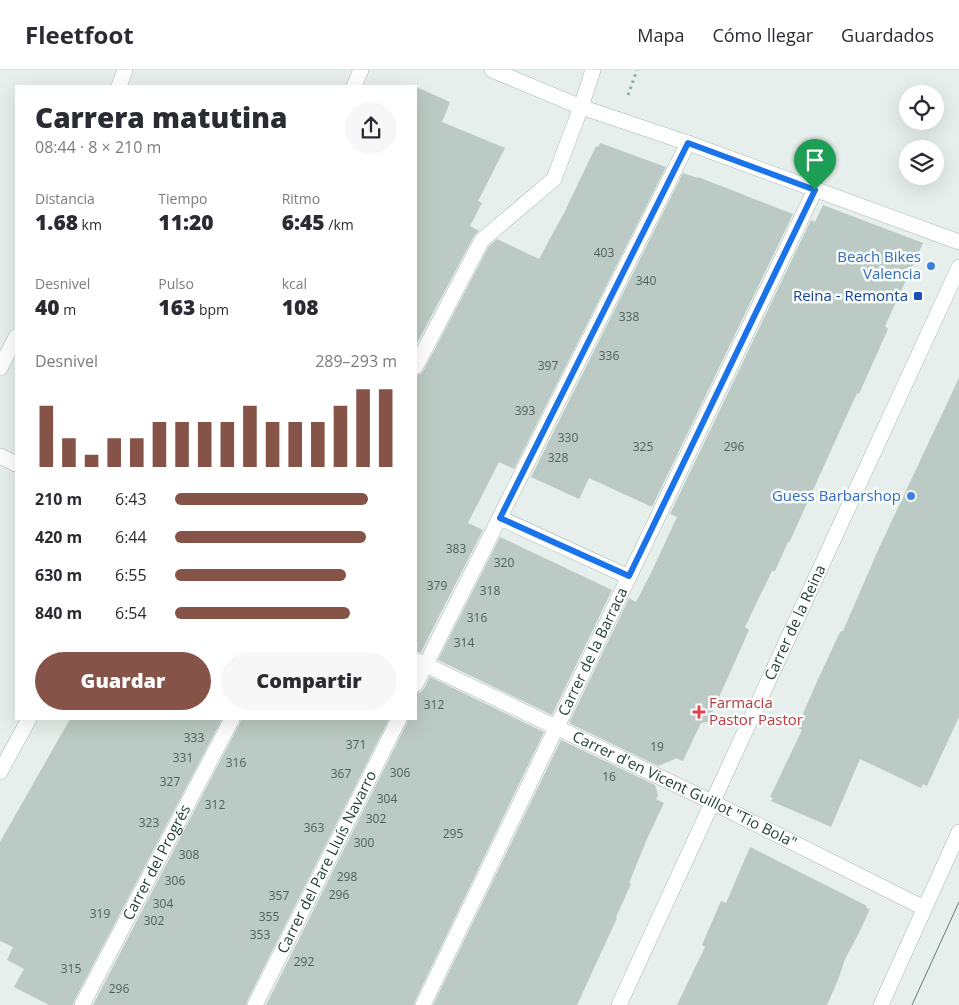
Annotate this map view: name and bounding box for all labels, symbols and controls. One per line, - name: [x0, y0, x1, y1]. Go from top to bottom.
- text: Fleetfoot: [25, 18, 134, 51]
- text: Mapa: [637, 23, 684, 47]
- text: Cómo llegar: [712, 23, 813, 47]
- text: Guardados: [841, 23, 934, 47]
- map controls: [899, 85, 944, 185]
- button: locate: [899, 85, 944, 130]
- text: Carrera matutina: [35, 98, 287, 136]
- button: share: [345, 102, 397, 154]
- text: 08:44 · 8 × 210 m: [35, 136, 161, 158]
- pin: [794, 139, 836, 190]
- button: layers: [899, 140, 944, 185]
- icon: arrive: [801, 146, 829, 174]
- text: Distancia: [35, 189, 95, 208]
- text: Tiempo: [158, 189, 207, 208]
- text: Ritmo: [282, 189, 320, 208]
- text: 1.68: [35, 208, 78, 236]
- text: 11:20: [158, 208, 214, 236]
- text: 6:45: [282, 208, 325, 236]
- text: km: [78, 215, 102, 234]
- text: /km: [325, 215, 354, 234]
- house number: 403: [594, 244, 614, 261]
- place label: Beach Bikes Valencia: [837, 246, 921, 283]
- marker: Beach Bikes Valencia: [925, 260, 937, 272]
- house number: 340: [636, 272, 656, 289]
- text: Desnivel: [35, 274, 90, 293]
- text: Pulso: [158, 274, 194, 293]
- text: kcal: [282, 274, 307, 293]
- place label: Reina - Remonta: [793, 285, 908, 305]
- marker: Reina - Remonta: [912, 290, 924, 302]
- text: 40: [35, 293, 60, 321]
- text: 163: [158, 293, 195, 321]
- text: 108: [282, 293, 319, 321]
- text: m: [60, 300, 76, 319]
- text: bpm: [195, 300, 229, 319]
- house number: 338: [619, 308, 639, 325]
- house number: 336: [599, 347, 619, 364]
- text: Desnivel: [35, 350, 98, 372]
- text: 289–293 m: [315, 350, 397, 372]
- house number: 397: [538, 357, 558, 374]
- house number: 393: [515, 402, 535, 419]
- house number: 330: [558, 429, 578, 446]
- house number: 325: [633, 438, 653, 455]
- house number: 296: [724, 438, 744, 455]
- house number: 328: [548, 449, 568, 466]
- place label: Guess Barbarshop: [772, 485, 901, 505]
- text: 210 m: [35, 488, 82, 510]
- text: 6:43: [115, 488, 147, 510]
- marker: Guess Barbarshop: [905, 490, 917, 502]
- text: 420 m: [35, 526, 82, 548]
- text: 6:44: [115, 526, 147, 548]
- house number: 383: [446, 540, 466, 557]
- house number: 320: [494, 554, 514, 571]
- street label: Carrer de la Reina: [759, 561, 830, 683]
- text: 630 m: [35, 564, 82, 586]
- text: 6:55: [115, 564, 147, 586]
- house number: 379: [427, 577, 447, 594]
- house number: 318: [480, 582, 500, 599]
- street label: Carrer de la Barraca: [553, 584, 631, 719]
- text: 840 m: [35, 602, 82, 624]
- text: 6:54: [115, 602, 147, 624]
- house number: 316: [467, 609, 487, 626]
- house number: 314: [454, 634, 474, 651]
- button: Guardar: [35, 652, 211, 710]
- button: Compartir: [221, 652, 397, 710]
- place label: Farmacia Pastor Pastor: [709, 692, 803, 729]
- house number: 312: [424, 696, 444, 713]
- marker: Farmacia Pastor Pastor: [693, 706, 705, 718]
- street label: Carrer d'en Vicent Guillot "Tio Bola": [570, 726, 801, 852]
- house number: 333: [184, 729, 204, 746]
- house number: 371: [346, 736, 366, 753]
- house number: 19: [650, 738, 664, 755]
- house number: 331: [173, 749, 193, 766]
- house number: 316: [226, 754, 246, 771]
- house number: 306: [390, 764, 410, 781]
- house number: 367: [331, 765, 351, 782]
- street label: Carrer del Pare Lluís Navarro: [272, 767, 380, 956]
- house number: 16: [602, 768, 616, 785]
- house number: 327: [160, 773, 180, 790]
- house number: 304: [377, 790, 397, 807]
- house number: 312: [205, 796, 225, 813]
- street label: Carrer del Progrés: [117, 801, 194, 923]
- house number: 302: [366, 810, 386, 827]
- house number: 323: [139, 814, 159, 831]
- house number: 363: [304, 819, 324, 836]
- house number: 295: [443, 825, 463, 842]
- house number: 300: [354, 834, 374, 851]
- house number: 308: [179, 846, 199, 863]
- house number: 298: [337, 868, 357, 885]
- house number: 306: [165, 872, 185, 889]
- house number: 296: [329, 886, 349, 903]
- house number: 357: [269, 887, 289, 904]
- house number: 304: [153, 895, 173, 912]
- house number: 319: [90, 905, 110, 922]
- house number: 355: [259, 908, 279, 925]
- house number: 302: [144, 912, 164, 929]
- house number: 353: [250, 926, 270, 943]
- house number: 292: [294, 953, 314, 970]
- house number: 315: [61, 960, 81, 977]
- house number: 296: [109, 980, 129, 997]

